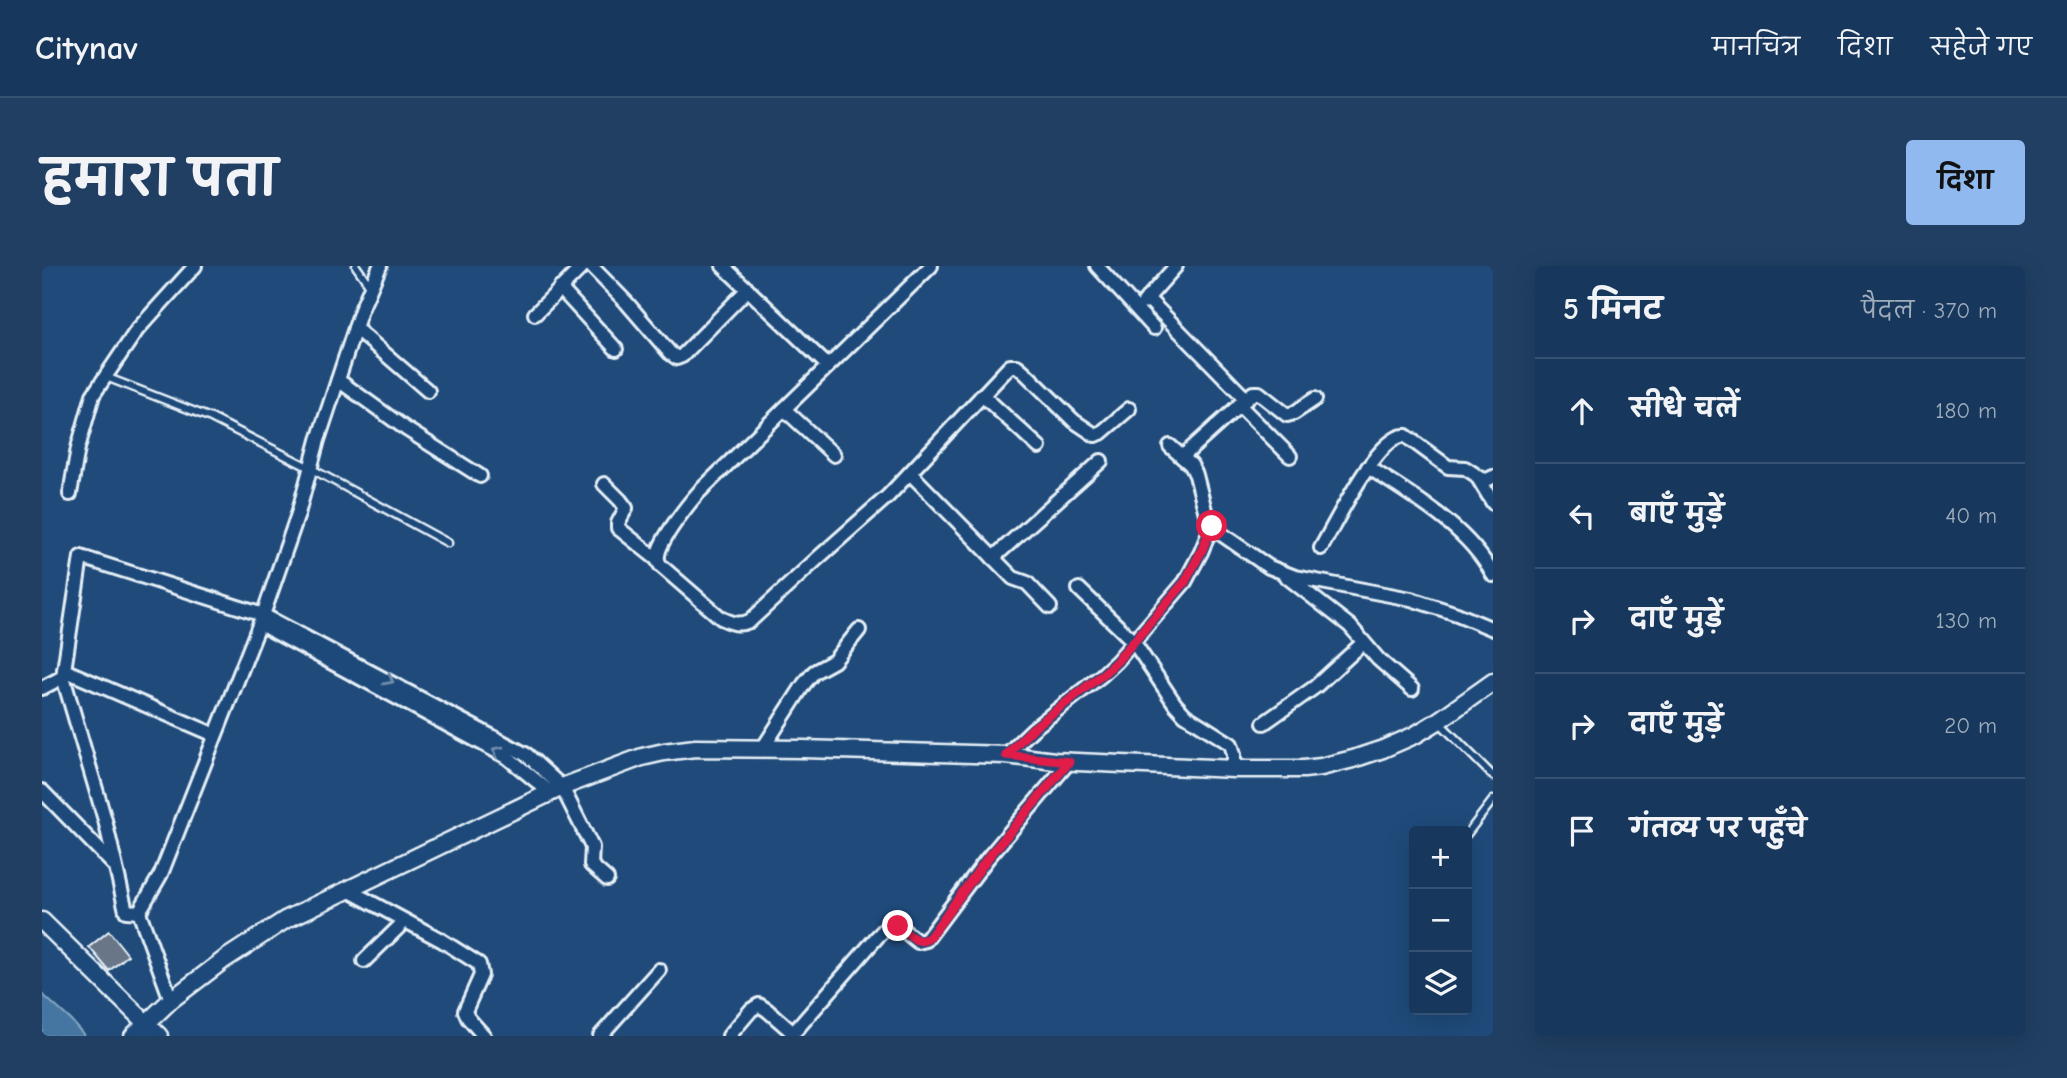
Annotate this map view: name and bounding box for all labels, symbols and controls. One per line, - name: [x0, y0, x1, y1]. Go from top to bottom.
- text: Citynav: [35, 29, 138, 67]
- text: मानचित्र: [1712, 33, 1800, 61]
- text: दिशा: [1838, 33, 1892, 61]
- text: सहेजे गए: [1930, 33, 2032, 61]
- button: दिशा: [1906, 140, 2025, 225]
- text: हमारा पता: [42, 151, 277, 207]
- text: 5 मिनट: [1563, 292, 1662, 327]
- text: पैदल · 370 m: [1861, 297, 1997, 324]
- icon: ahead: [1563, 392, 1601, 430]
- text: सीधे चलें: [1630, 394, 1739, 424]
- text: 180 m: [1935, 397, 1997, 424]
- icon: left: [1563, 497, 1601, 535]
- text: बाएँ मुड़ें: [1630, 499, 1724, 529]
- text: 40 m: [1945, 502, 1997, 529]
- route start: [1196, 510, 1227, 541]
- icon: right: [1563, 602, 1601, 640]
- text: दाएँ मुड़ें: [1630, 604, 1723, 634]
- text: 130 m: [1936, 607, 1997, 634]
- one-way arrow: [381, 672, 394, 686]
- icon: right: [1563, 707, 1601, 745]
- text: दाएँ मुड़ें: [1630, 709, 1723, 739]
- text: 20 m: [1944, 712, 1997, 739]
- one-way arrow: [492, 746, 504, 760]
- icon: arrive: [1563, 812, 1601, 850]
- text: गंतव्य पर पहुँचे: [1630, 814, 1807, 844]
- map controls: [1409, 826, 1472, 1015]
- button: +: [1409, 826, 1472, 889]
- button: −: [1409, 889, 1472, 952]
- route end: [882, 910, 913, 941]
- button: layers: [1409, 952, 1472, 1015]

